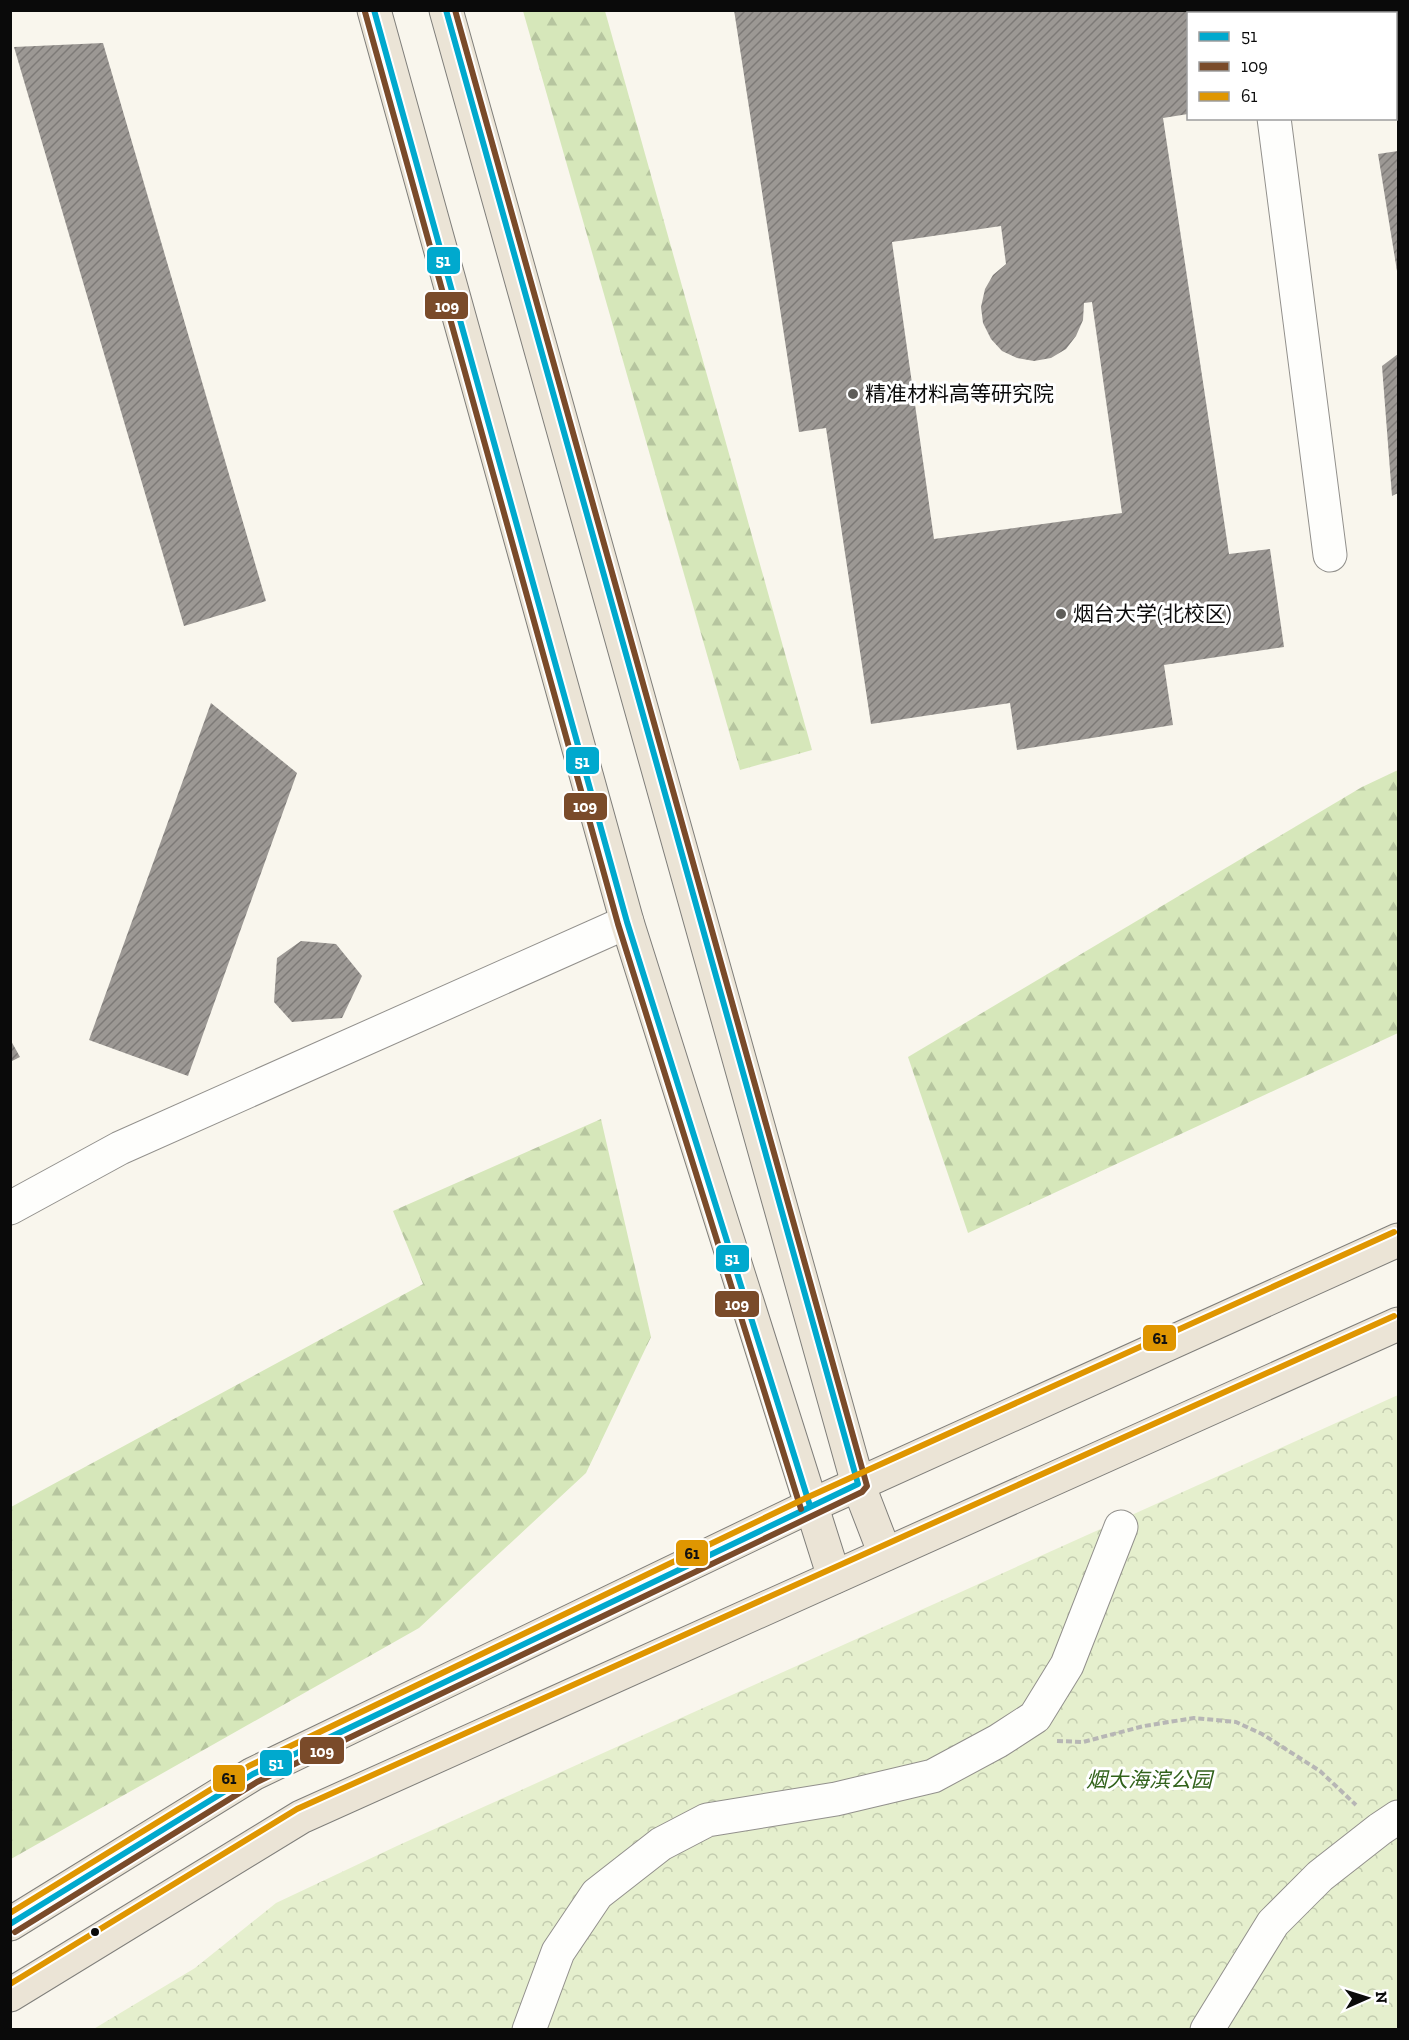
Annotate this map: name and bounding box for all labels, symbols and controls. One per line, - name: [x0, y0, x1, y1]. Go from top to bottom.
- legend: [1187, 12, 1397, 120]
- text: 51: [1241, 25, 1257, 47]
- text: 109: [1241, 55, 1268, 77]
- text: 61: [1241, 85, 1258, 107]
- line badge: 51: [426, 246, 461, 275]
- text: 51: [436, 251, 451, 270]
- line badge: 109: [424, 291, 469, 320]
- text: 109: [435, 297, 460, 316]
- place label: 精准材料高等研究院: [865, 381, 1054, 406]
- marker: 精准材料高等研究院: [846, 387, 860, 401]
- place label: 烟台大学(北校区): [1073, 601, 1232, 626]
- marker: 烟台大学(北校区): [1054, 607, 1068, 621]
- line badge: 51: [565, 746, 600, 775]
- text: 51: [575, 752, 590, 771]
- line badge: 109: [563, 792, 608, 821]
- text: 109: [573, 797, 598, 816]
- line badge: 51: [715, 1244, 750, 1273]
- text: 51: [725, 1249, 740, 1268]
- line badge: 109: [714, 1290, 760, 1318]
- text: 109: [725, 1295, 750, 1314]
- line badge: 61: [1142, 1324, 1177, 1352]
- text: 61: [1152, 1329, 1168, 1348]
- line badge: 61: [675, 1539, 709, 1567]
- text: 61: [684, 1544, 700, 1563]
- line badge: 109: [299, 1736, 345, 1765]
- text: 109: [310, 1742, 335, 1761]
- line badge: 51: [259, 1749, 293, 1777]
- text: 51: [269, 1754, 284, 1773]
- line badge: 61: [212, 1764, 246, 1793]
- park label: 烟大海滨公园: [1086, 1767, 1215, 1792]
- text: 61: [221, 1769, 237, 1788]
- unlabelled marker: [89, 1926, 101, 1938]
- north arrow: [1337, 1968, 1397, 2028]
- text: N: [1372, 1991, 1391, 2004]

